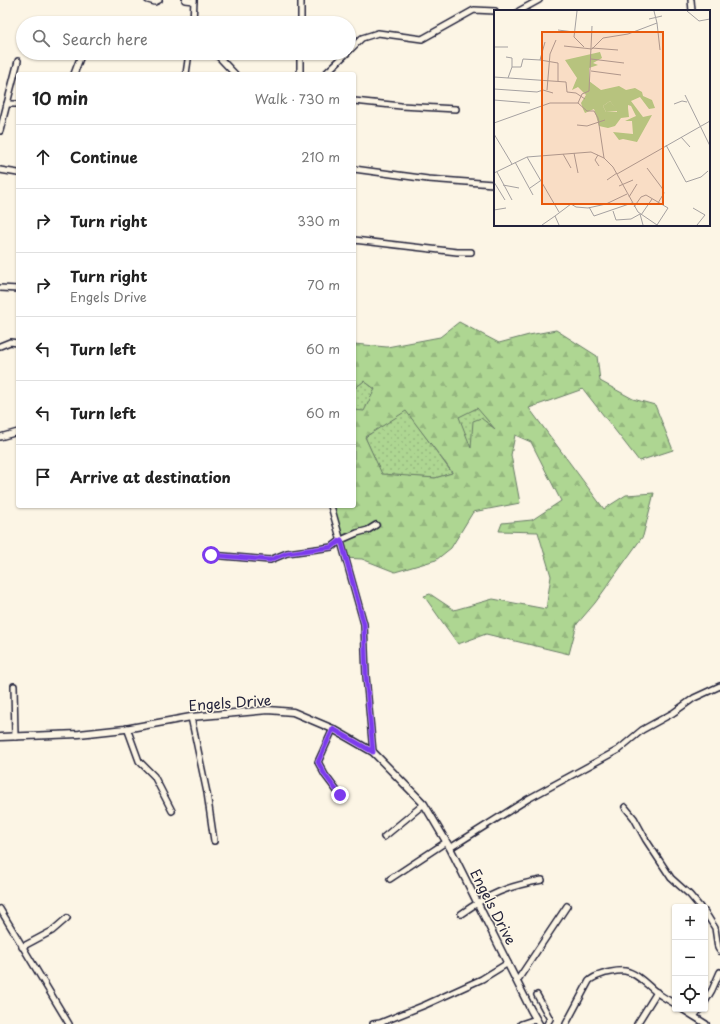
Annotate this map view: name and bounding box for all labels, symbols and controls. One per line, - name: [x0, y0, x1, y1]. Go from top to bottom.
- inset map: [494, 10, 710, 226]
- search box: [16, 16, 356, 60]
- icon: search: [30, 27, 52, 49]
- text: Search here: [62, 27, 148, 50]
- text: 10 min: [32, 85, 88, 111]
- text: Walk · 730 m: [255, 89, 340, 108]
- text: Continue: [70, 145, 138, 168]
- icon: ahead: [32, 146, 54, 168]
- text: 210 m: [301, 147, 340, 166]
- text: Turn right: [70, 209, 147, 232]
- icon: right: [32, 210, 54, 232]
- text: 330 m: [297, 211, 340, 230]
- text: Turn right: [70, 264, 147, 287]
- icon: right: [32, 274, 54, 296]
- text: 70 m: [307, 275, 340, 294]
- text: Engels Drive: [70, 287, 147, 306]
- text: Turn left: [70, 337, 136, 360]
- icon: left: [32, 338, 54, 360]
- text: 60 m: [306, 339, 340, 358]
- text: Turn left: [70, 401, 136, 424]
- icon: left: [32, 402, 54, 424]
- text: 60 m: [306, 403, 340, 422]
- text: Arrive at destination: [70, 465, 231, 488]
- icon: arrive: [32, 466, 54, 488]
- route start: [202, 546, 220, 564]
- street label: Engels Drive: [188, 689, 272, 716]
- route end: [331, 786, 349, 804]
- street label: Engels Drive: [465, 865, 522, 949]
- map controls: [672, 904, 708, 1012]
- button: +: [672, 904, 708, 940]
- button: −: [672, 940, 708, 976]
- button: locate: [672, 976, 708, 1012]

